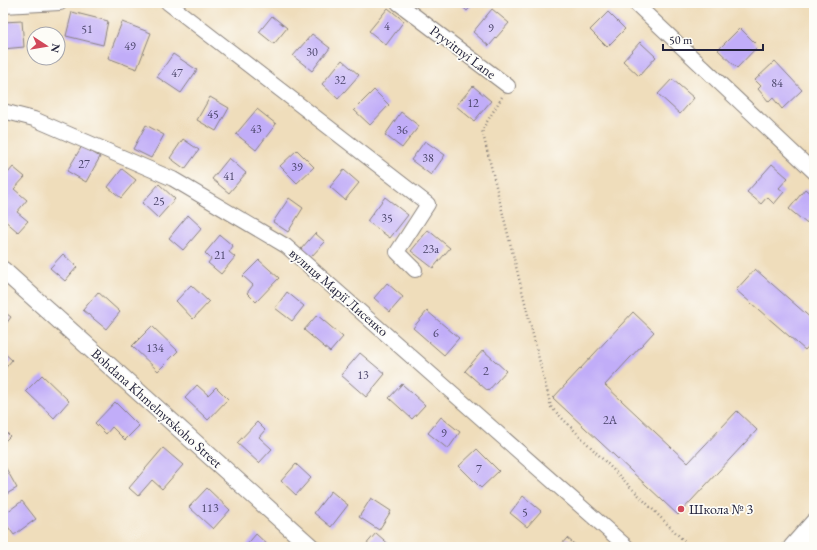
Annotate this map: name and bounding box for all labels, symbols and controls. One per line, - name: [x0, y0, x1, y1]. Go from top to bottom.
- house number: 4: [384, 18, 390, 34]
- house number: 9: [488, 20, 494, 36]
- house number: 51: [81, 21, 93, 37]
- street label: Pryvitnyi Lane: [426, 21, 500, 83]
- north arrow: [26, 26, 66, 66]
- scale bar: [663, 26, 763, 52]
- text: 50 m: [669, 32, 693, 48]
- house number: 49: [124, 38, 136, 54]
- text: N: [48, 42, 64, 54]
- house number: 30: [306, 44, 318, 60]
- house number: 47: [171, 65, 183, 81]
- house number: 32: [334, 72, 346, 88]
- house number: 84: [771, 75, 783, 91]
- house number: 12: [467, 95, 479, 111]
- house number: 45: [207, 106, 219, 122]
- house number: 43: [250, 121, 262, 137]
- house number: 36: [396, 122, 408, 138]
- house number: 38: [422, 150, 434, 166]
- house number: 27: [78, 156, 90, 172]
- house number: 39: [291, 159, 303, 175]
- house number: 41: [223, 168, 235, 184]
- house number: 25: [153, 193, 165, 209]
- house number: 35: [381, 210, 393, 226]
- house number: 23а: [423, 241, 439, 257]
- street label: вулиця Марії Лисенко: [286, 244, 392, 340]
- house number: 21: [214, 247, 226, 263]
- house number: 6: [433, 325, 439, 341]
- house number: 134: [146, 340, 164, 356]
- street label: Bohdana Khmelnytskoho Street: [88, 344, 227, 472]
- house number: 2: [483, 363, 489, 379]
- house number: 13: [357, 367, 369, 383]
- house number: 2А: [603, 412, 618, 428]
- house number: 9: [441, 425, 447, 441]
- house number: 7: [476, 461, 482, 477]
- house number: 113: [201, 500, 219, 516]
- place label: Школа № 3: [689, 500, 754, 518]
- house number: 5: [522, 504, 528, 520]
- marker: Школа № 3: [676, 504, 686, 514]

